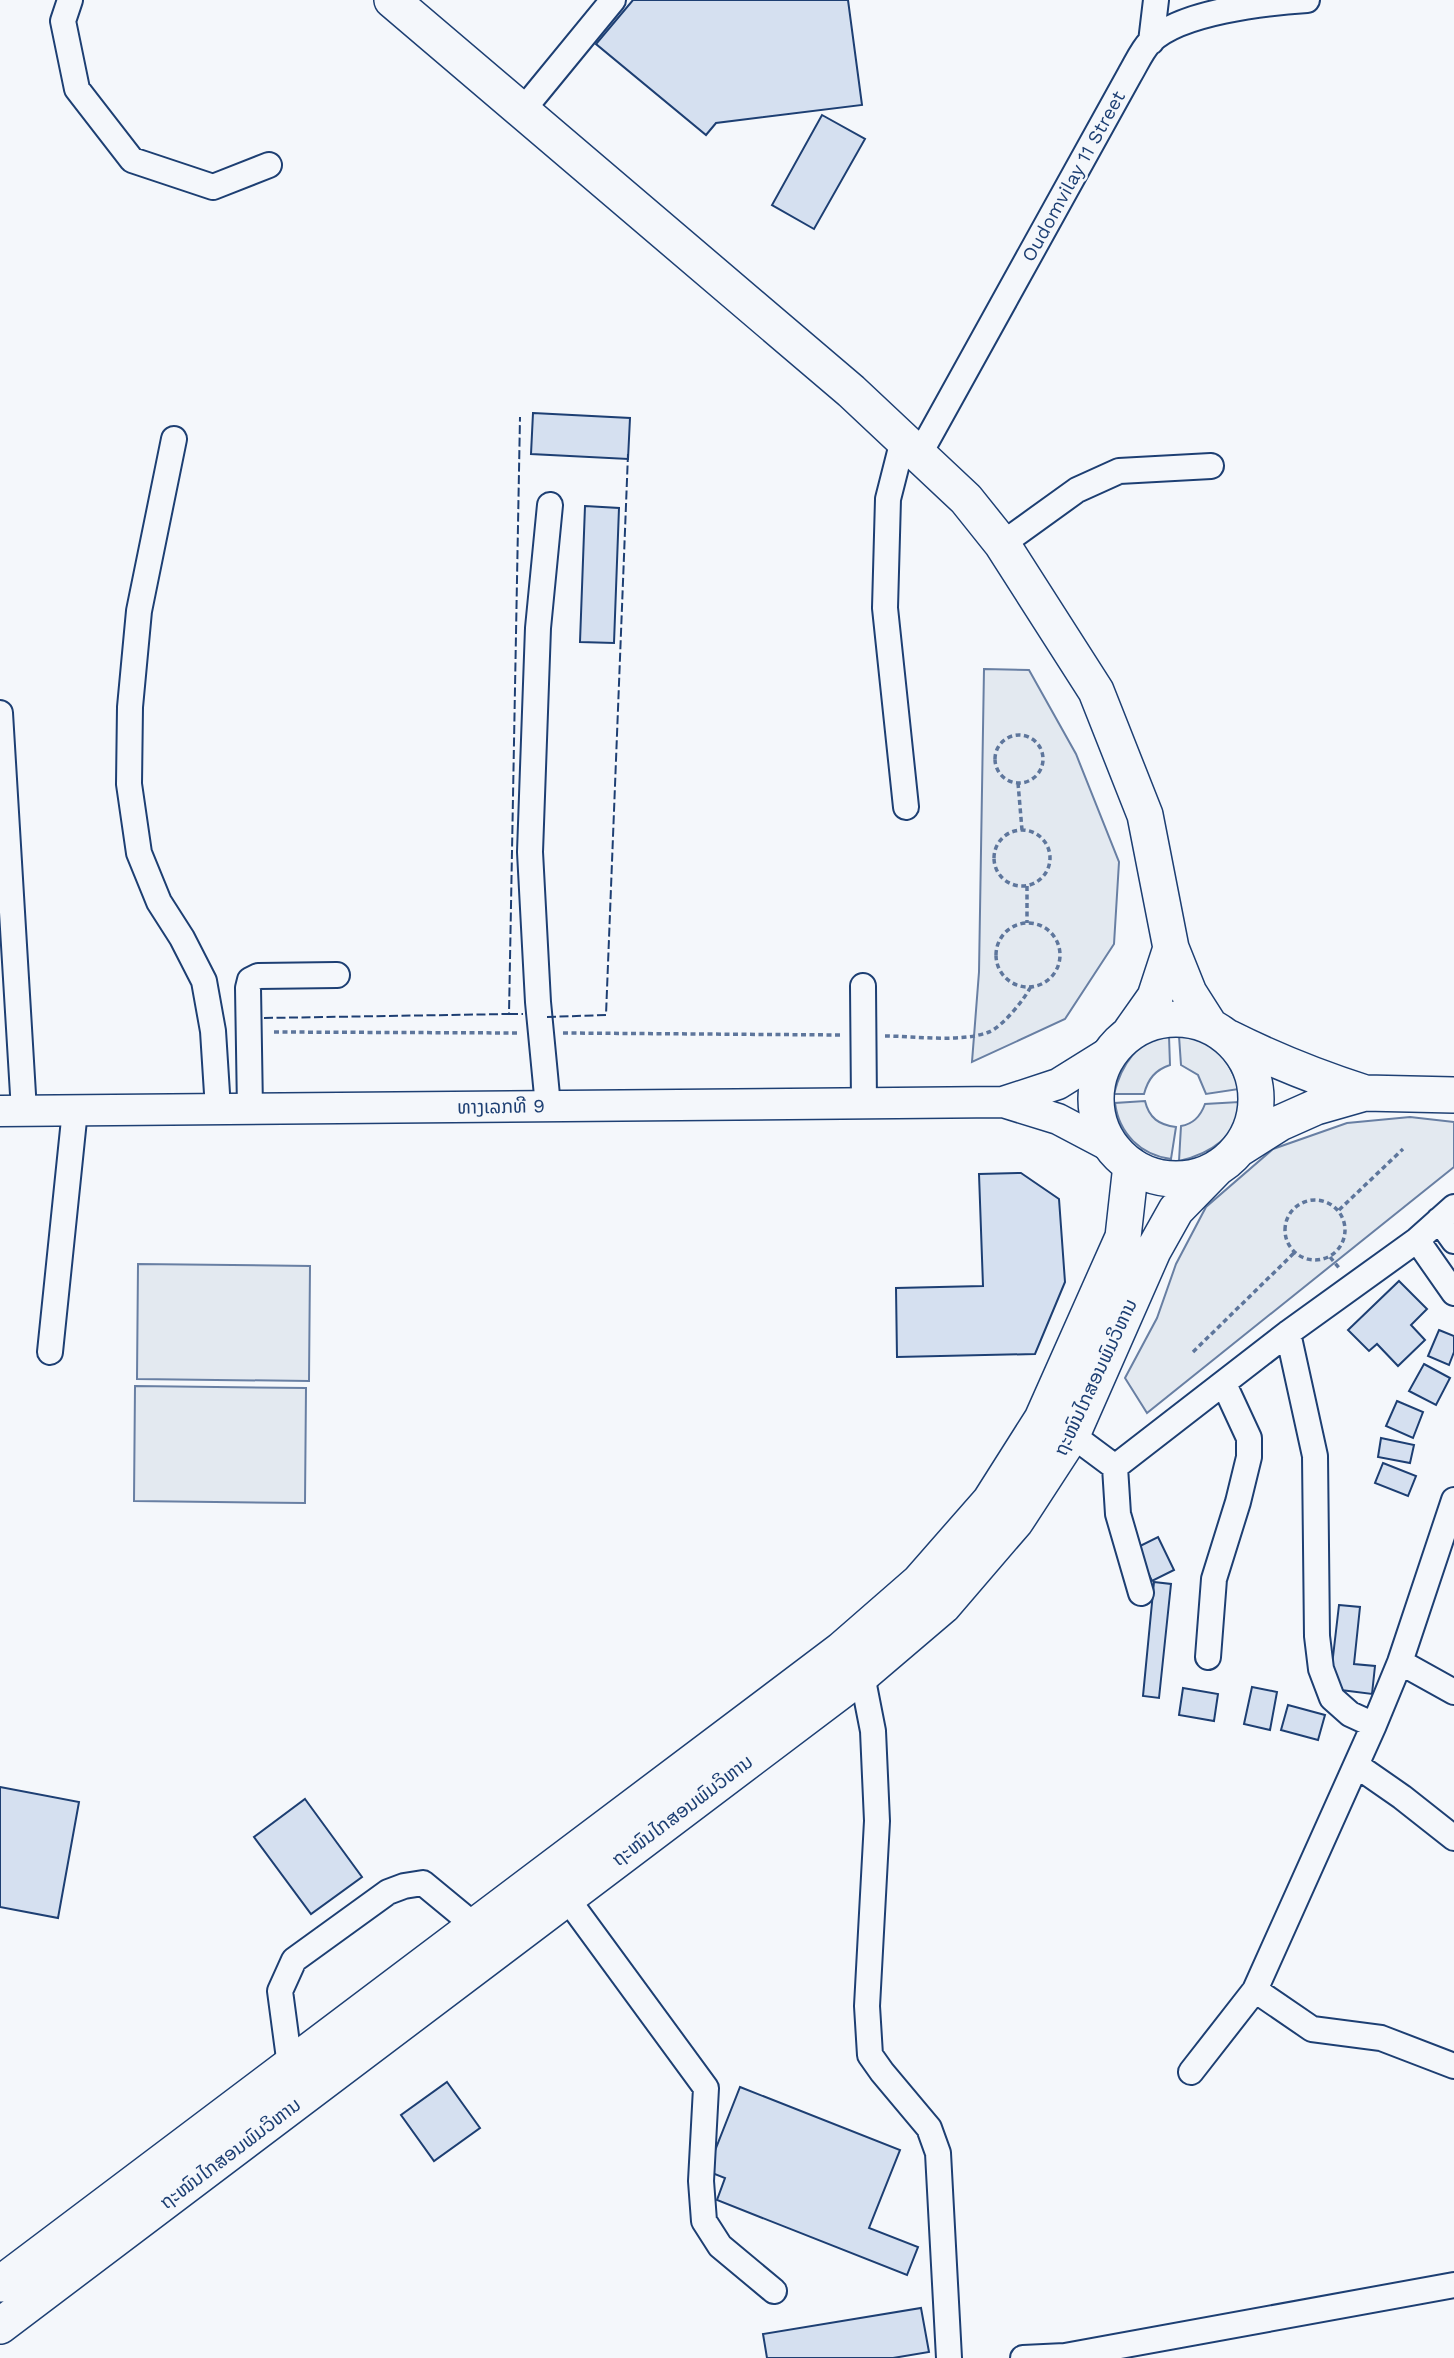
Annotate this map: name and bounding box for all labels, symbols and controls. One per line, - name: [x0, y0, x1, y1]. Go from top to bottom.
- street label: Oudomvilay 11 Street: [1017, 87, 1130, 266]
- street label: ທາງເລກທີ 9: [457, 1094, 545, 1119]
- street label: ຖະໜົນໄກສອນພົມວິຫານ: [1049, 1295, 1142, 1459]
- street label: ຖະໜົນໄກສອນພົມວິຫານ: [607, 1750, 757, 1871]
- street label: ຖະໜົນໄກສອນພົມວິຫານ: [155, 2093, 305, 2214]

